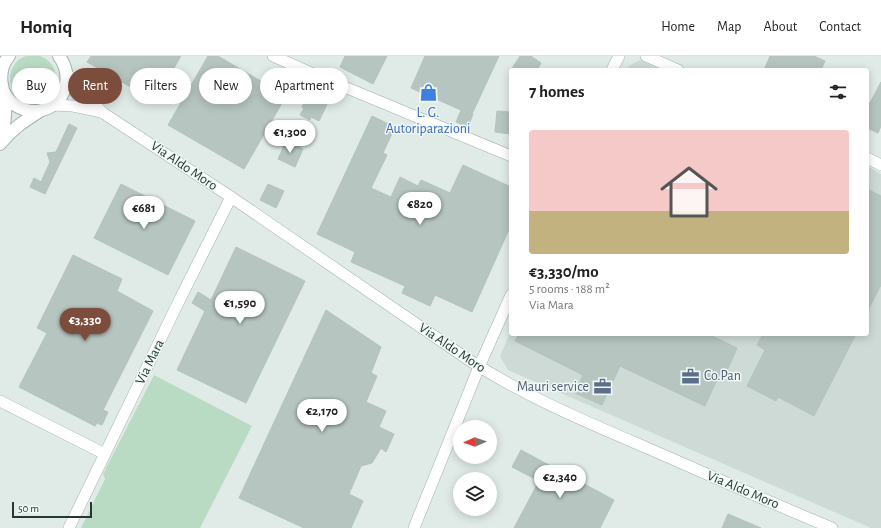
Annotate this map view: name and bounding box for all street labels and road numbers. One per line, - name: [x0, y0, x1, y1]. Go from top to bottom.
- street label: Via Aldo Moro: [148, 139, 220, 193]
- street label: Via Aldo Moro: [416, 321, 488, 375]
- street label: Via Mara: [133, 337, 167, 387]
- street label: Via Aldo Moro: [705, 469, 781, 512]

